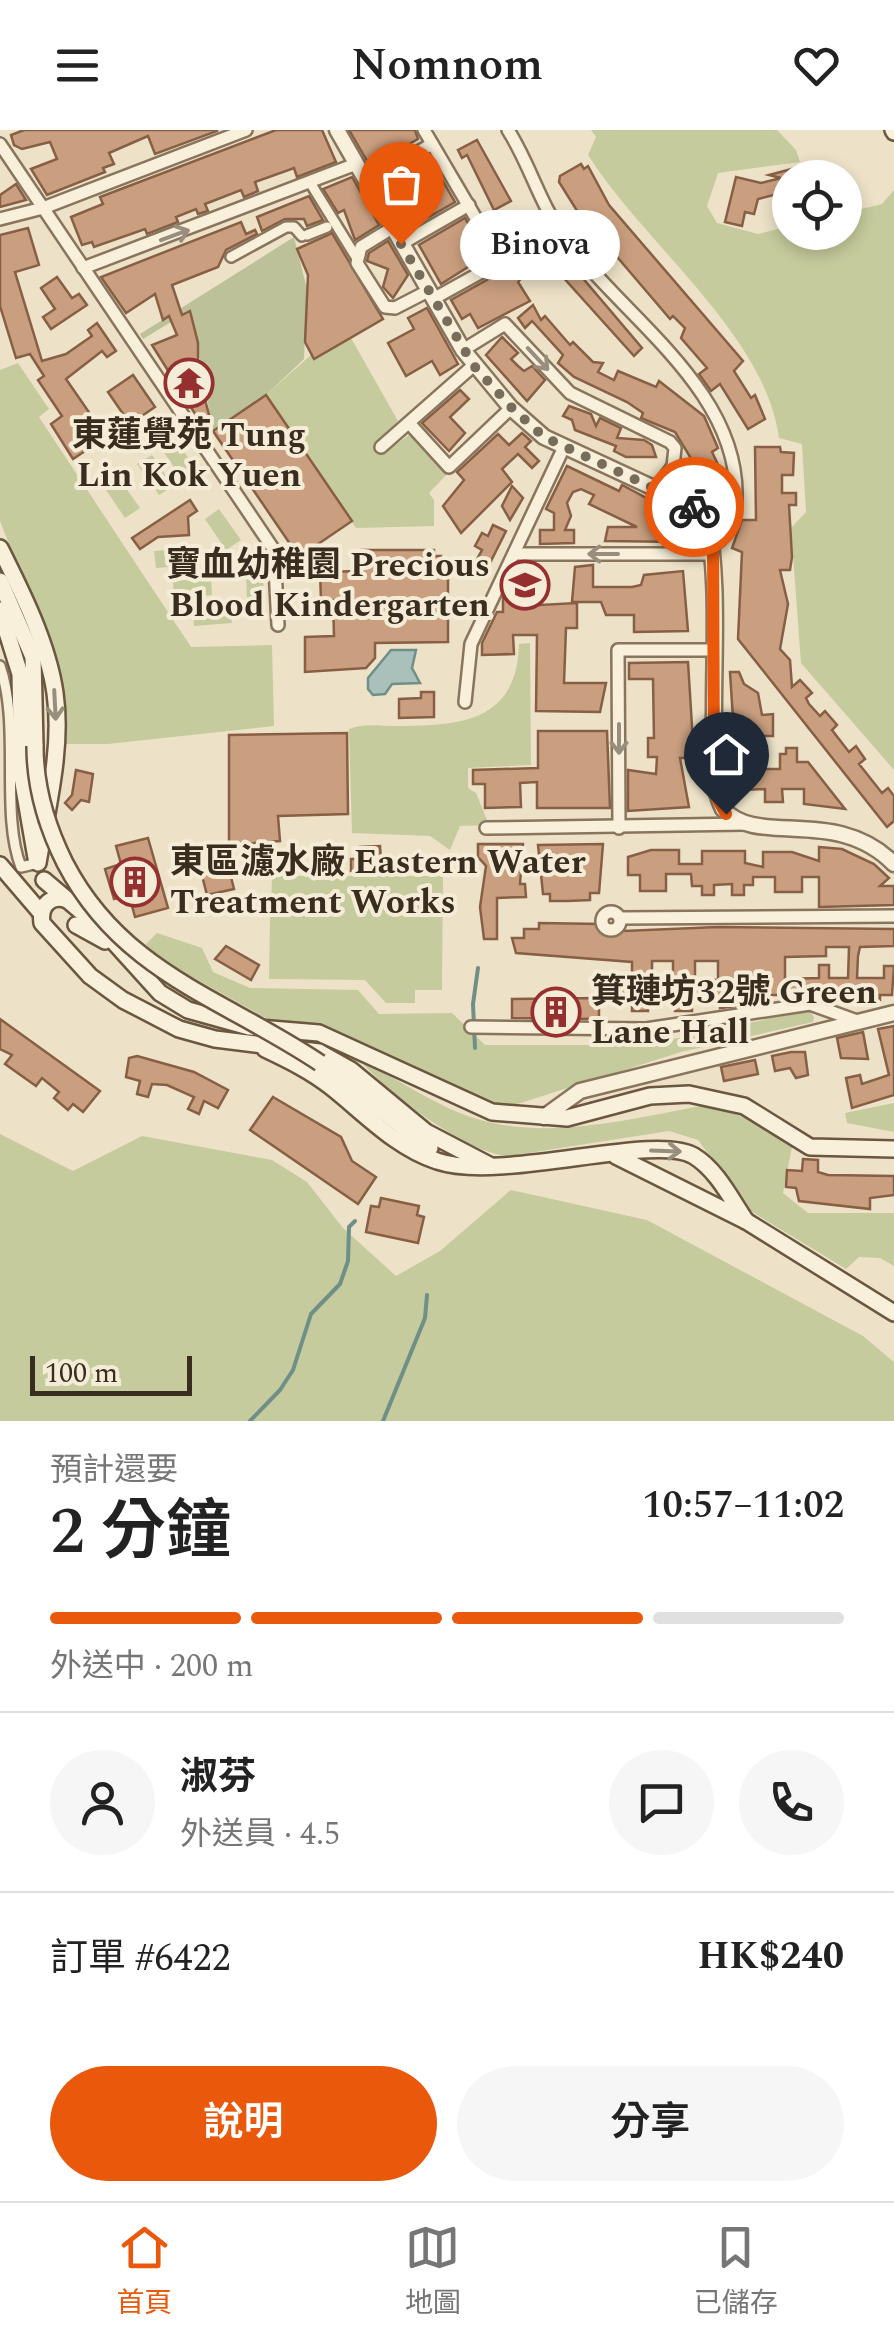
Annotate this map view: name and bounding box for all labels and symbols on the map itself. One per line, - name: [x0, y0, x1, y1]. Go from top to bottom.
- pin: [359, 142, 444, 245]
- callout: Binova: [461, 209, 621, 279]
- one-way arrow: [158, 225, 189, 243]
- one-way arrow: [526, 346, 550, 370]
- temple icon: 東蓮覺苑 Tung Lin Kok Yuen: [163, 357, 215, 409]
- place label: 東蓮覺苑 Tung Lin Kok Yuen: [72, 409, 306, 502]
- courier: [644, 457, 744, 557]
- place label: 寶血幼稚園 Precious Blood Kindergarten: [166, 539, 490, 632]
- one-way arrow: [587, 544, 620, 564]
- school or university icon: 寶血幼稚園 Precious Blood Kindergarten: [499, 559, 551, 611]
- one-way arrow: [46, 688, 65, 721]
- pin: [684, 712, 769, 815]
- one-way arrow: [610, 722, 628, 755]
- place label: 東區濾水廠 Eastern Water Treatment Works: [170, 836, 586, 929]
- building icon: 東區濾水廠 Eastern Water Treatment Works: [109, 856, 161, 908]
- place label: 箕璉坊32號 Green Lane Hall: [591, 966, 877, 1059]
- building icon: 箕璉坊32號 Green Lane Hall: [530, 986, 582, 1038]
- one-way arrow: [650, 1142, 682, 1161]
- scale bar: [30, 1351, 192, 1396]

